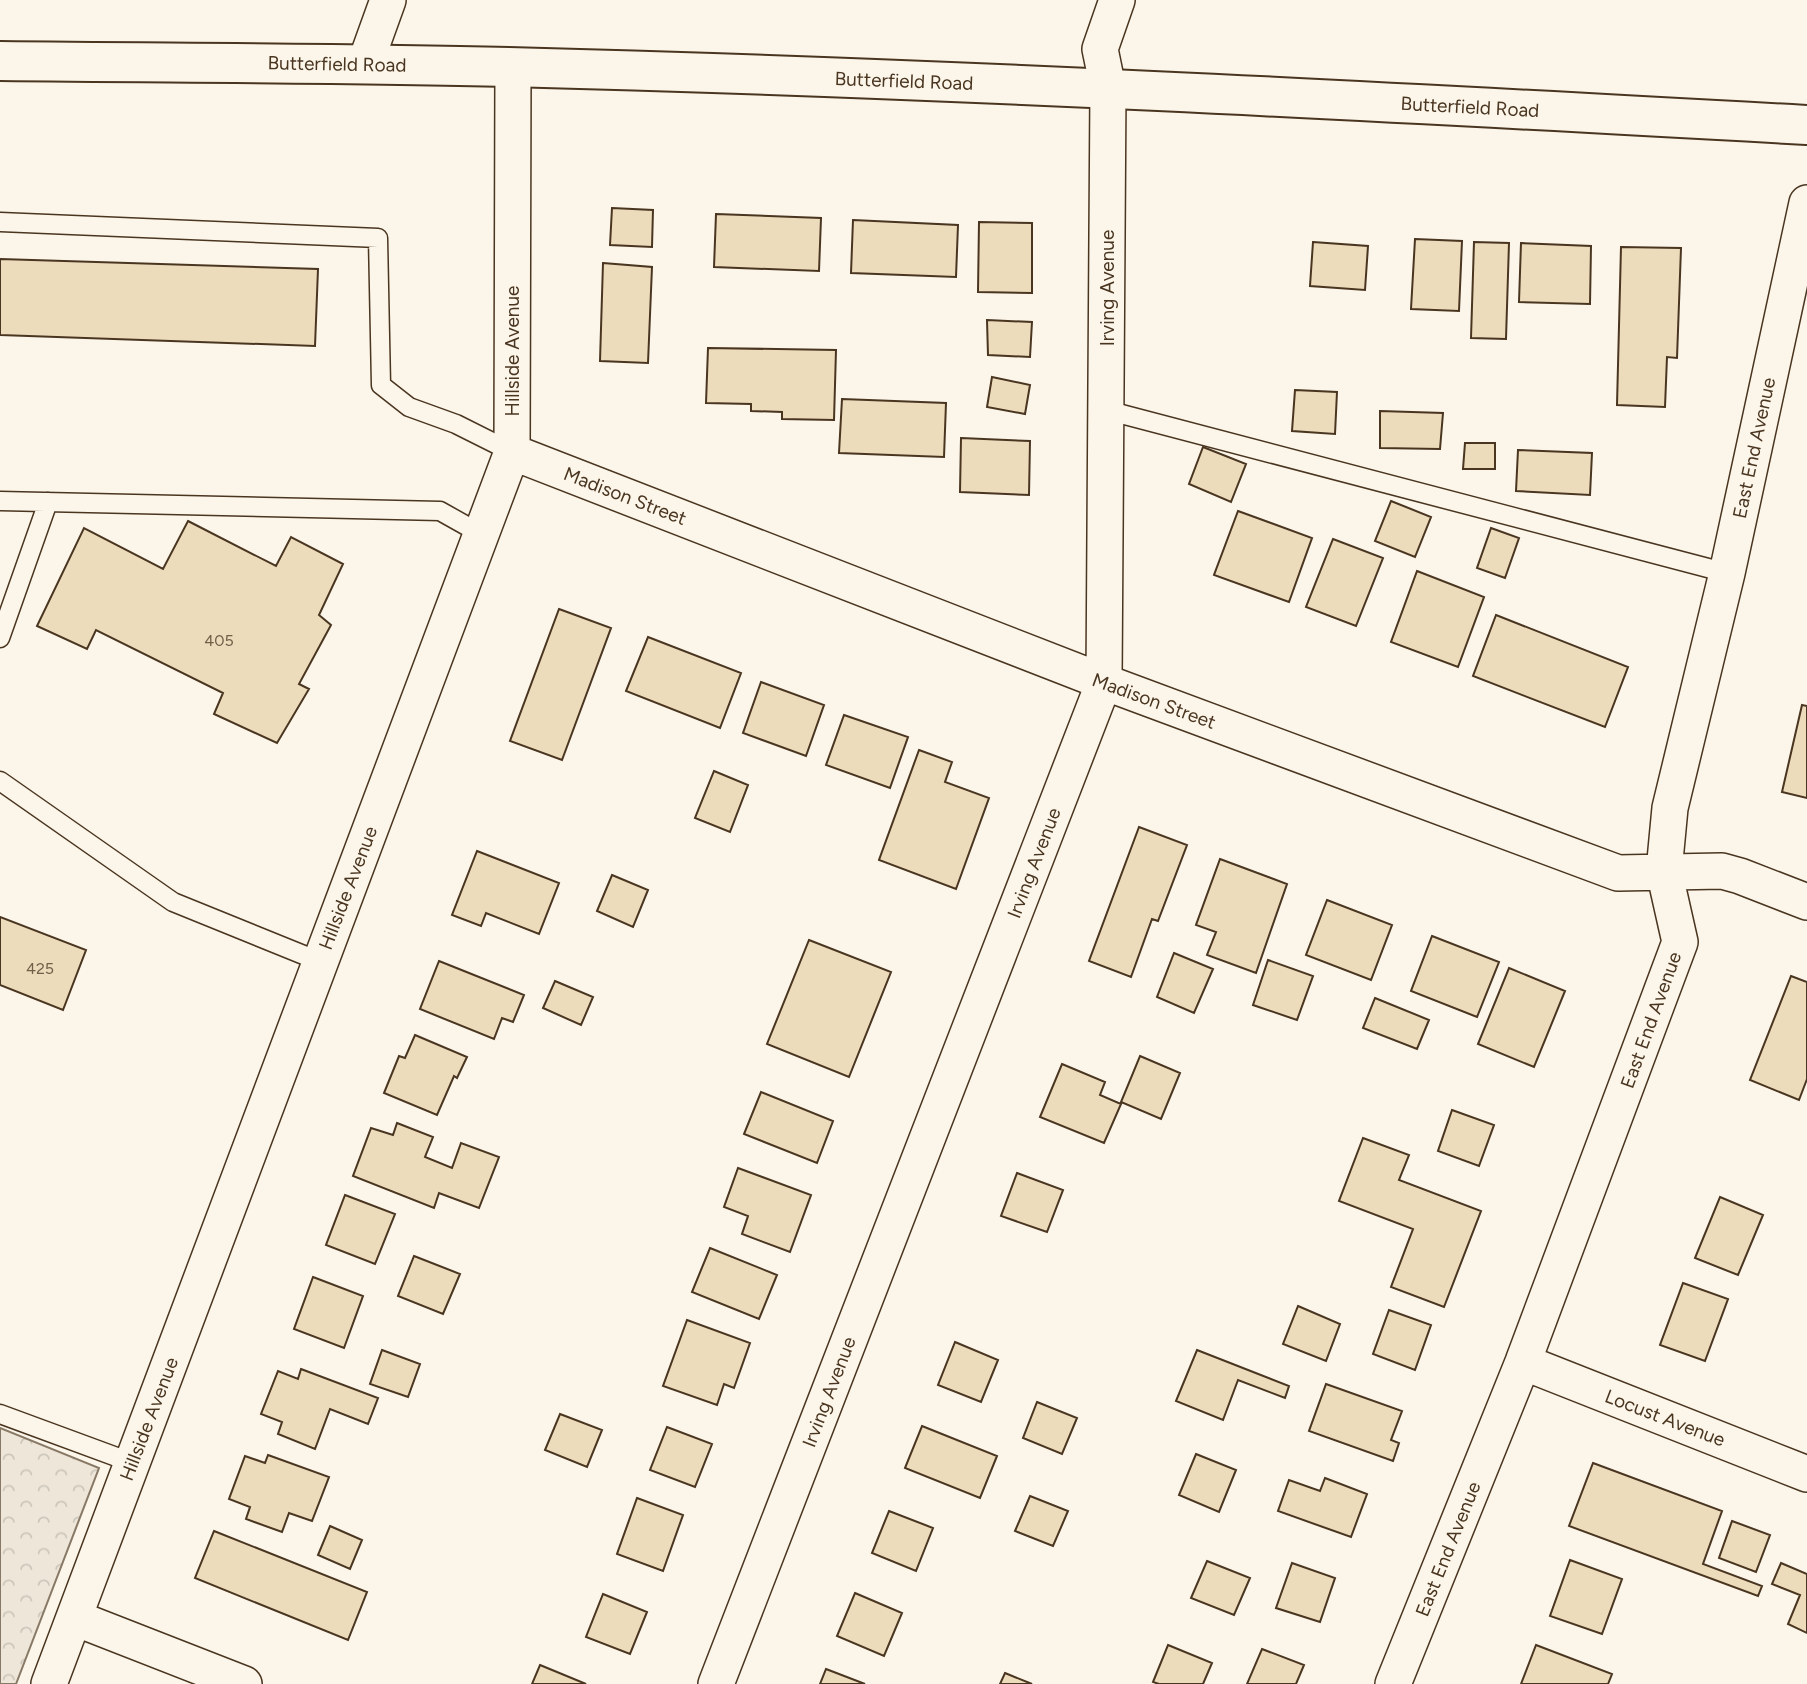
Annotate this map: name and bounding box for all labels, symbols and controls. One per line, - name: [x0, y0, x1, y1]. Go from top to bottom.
- street label: Butterfield Road: [267, 51, 407, 77]
- street label: Butterfield Road: [834, 67, 974, 95]
- street label: Butterfield Road: [1400, 92, 1540, 122]
- street label: Irving Avenue: [1096, 230, 1119, 346]
- street label: Hillside Avenue: [501, 286, 524, 416]
- street label: East End Avenue: [1728, 375, 1780, 521]
- street label: Madison Street: [560, 462, 690, 530]
- house number: 405: [204, 631, 234, 650]
- street label: Madison Street: [1089, 668, 1219, 734]
- street label: Irving Avenue: [1002, 804, 1066, 922]
- street label: Hillside Avenue: [314, 823, 382, 953]
- street label: East End Avenue: [1616, 949, 1686, 1091]
- house number: 425: [26, 959, 54, 978]
- street label: Irving Avenue: [797, 1333, 861, 1451]
- street label: Hillside Avenue: [115, 1354, 183, 1484]
- street label: Locust Avenue: [1602, 1385, 1728, 1451]
- street label: East End Avenue: [1410, 1478, 1486, 1620]

